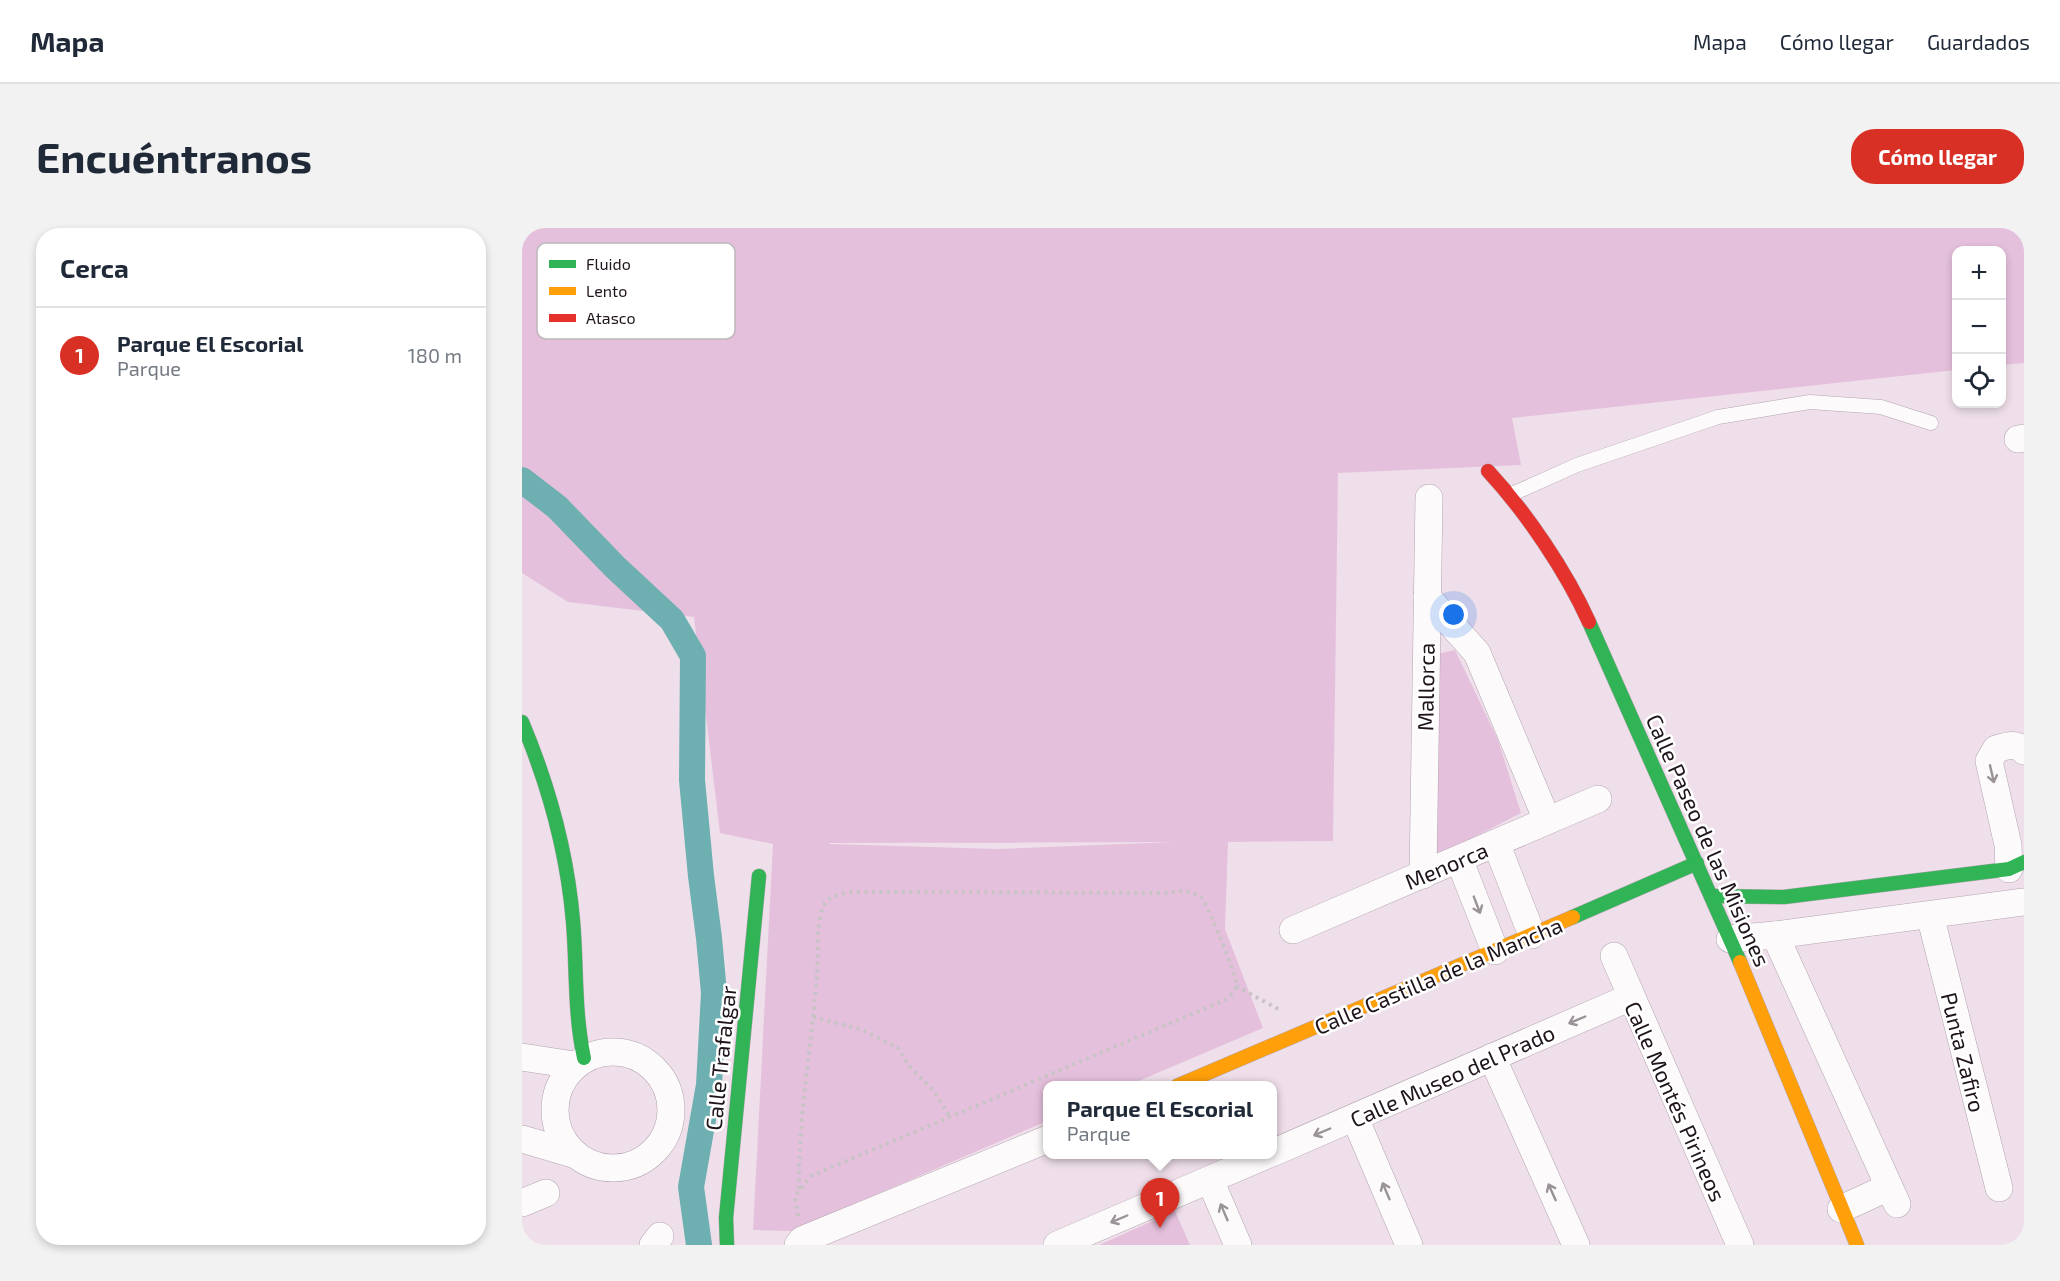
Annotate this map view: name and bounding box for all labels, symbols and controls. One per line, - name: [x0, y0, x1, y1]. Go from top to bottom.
- text: Mapa: [30, 24, 104, 58]
- text: Mapa: [1693, 29, 1747, 54]
- text: Cómo llegar: [1780, 29, 1894, 54]
- text: Guardados: [1927, 29, 2030, 54]
- button: Cómo llegar: [1851, 129, 2024, 184]
- text: Encuéntranos: [36, 131, 312, 181]
- legend: [537, 243, 735, 339]
- map controls: [1952, 246, 2006, 408]
- button: +: [1952, 246, 2006, 300]
- text: Cerca: [60, 252, 129, 283]
- text: Fluido: [586, 254, 631, 273]
- text: Lento: [586, 281, 627, 300]
- button: −: [1952, 300, 2006, 354]
- text: Atasco: [586, 308, 636, 327]
- text: Parque El Escorial: [117, 330, 303, 356]
- text: 1: [75, 343, 84, 367]
- text: 180 m: [408, 343, 462, 367]
- button: locate: [1952, 354, 2006, 408]
- text: Parque: [117, 356, 181, 380]
- your location: [1439, 600, 1468, 629]
- street label: Mallorca: [1411, 643, 1439, 731]
- street label: Calle Paseo de las Misiones: [1642, 710, 1776, 970]
- one-way arrow: [1987, 764, 1998, 784]
- street label: Menorca: [1401, 836, 1491, 894]
- one-way arrow: [1473, 895, 1484, 914]
- street label: Calle Castilla de la Mancha: [1310, 911, 1566, 1039]
- street label: Calle Trafalgar: [699, 984, 741, 1132]
- street label: Punta Zafiro: [1937, 989, 1991, 1115]
- street label: Calle Montés Pirineos: [1620, 997, 1732, 1205]
- one-way arrow: [1569, 1015, 1587, 1027]
- street label: Calle Museo del Prado: [1346, 1018, 1558, 1132]
- popup: [1043, 1081, 1277, 1159]
- text: Parque El Escorial: [1067, 1095, 1253, 1121]
- text: Parque: [1067, 1121, 1131, 1145]
- one-way arrow: [1313, 1127, 1331, 1138]
- pin: 1: [1140, 1178, 1180, 1228]
- one-way arrow: [1380, 1182, 1391, 1201]
- one-way arrow: [1546, 1183, 1557, 1201]
- one-way arrow: [1218, 1204, 1229, 1222]
- one-way arrow: [1110, 1213, 1128, 1225]

